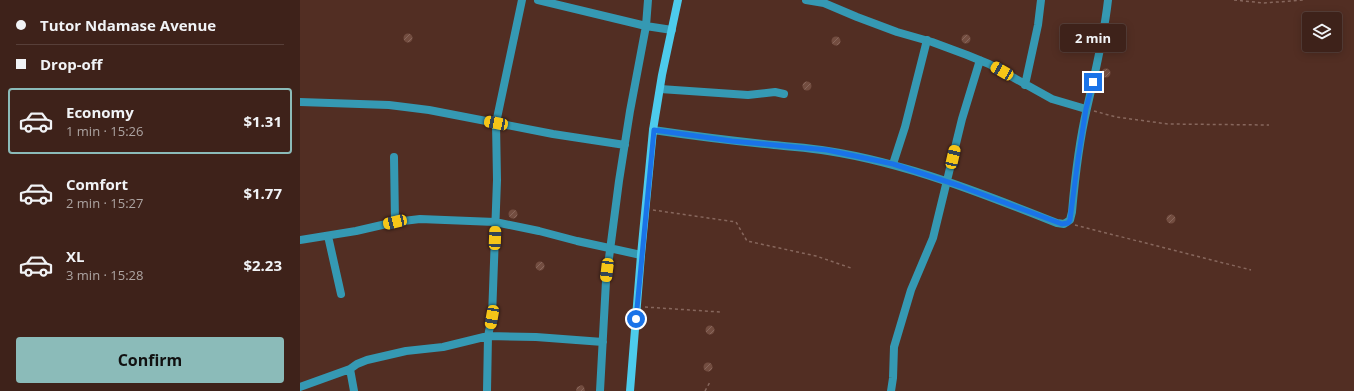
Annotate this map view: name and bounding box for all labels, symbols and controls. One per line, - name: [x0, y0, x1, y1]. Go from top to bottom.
- map controls: [1302, 12, 1342, 52]
- button: layers: [1302, 12, 1342, 52]
- text: Tutor Ndamase Avenue: [40, 15, 216, 35]
- callout: 2 min: [1060, 24, 1126, 52]
- text: 2 min: [1075, 29, 1111, 47]
- text: Drop-off: [40, 54, 102, 74]
- car: [989, 60, 1015, 82]
- route end: [1084, 73, 1102, 91]
- text: Economy: [66, 102, 134, 122]
- icon: car: [18, 103, 54, 139]
- text: $1.31: [243, 111, 282, 131]
- car: [483, 115, 509, 131]
- text: 1 min · 15:26: [66, 122, 143, 140]
- car: [944, 144, 962, 170]
- text: Comfort: [66, 174, 128, 194]
- icon: car: [18, 175, 54, 211]
- text: $1.77: [243, 183, 282, 203]
- text: 2 min · 15:27: [66, 194, 143, 212]
- car: [382, 213, 408, 231]
- car: [489, 226, 501, 250]
- text: XL: [66, 246, 84, 266]
- icon: car: [18, 247, 54, 283]
- text: $2.23: [243, 255, 282, 275]
- car: [600, 257, 614, 283]
- text: 3 min · 15:28: [66, 266, 143, 284]
- car: [484, 304, 500, 330]
- route start: [627, 310, 645, 328]
- button: Confirm: [16, 337, 284, 383]

